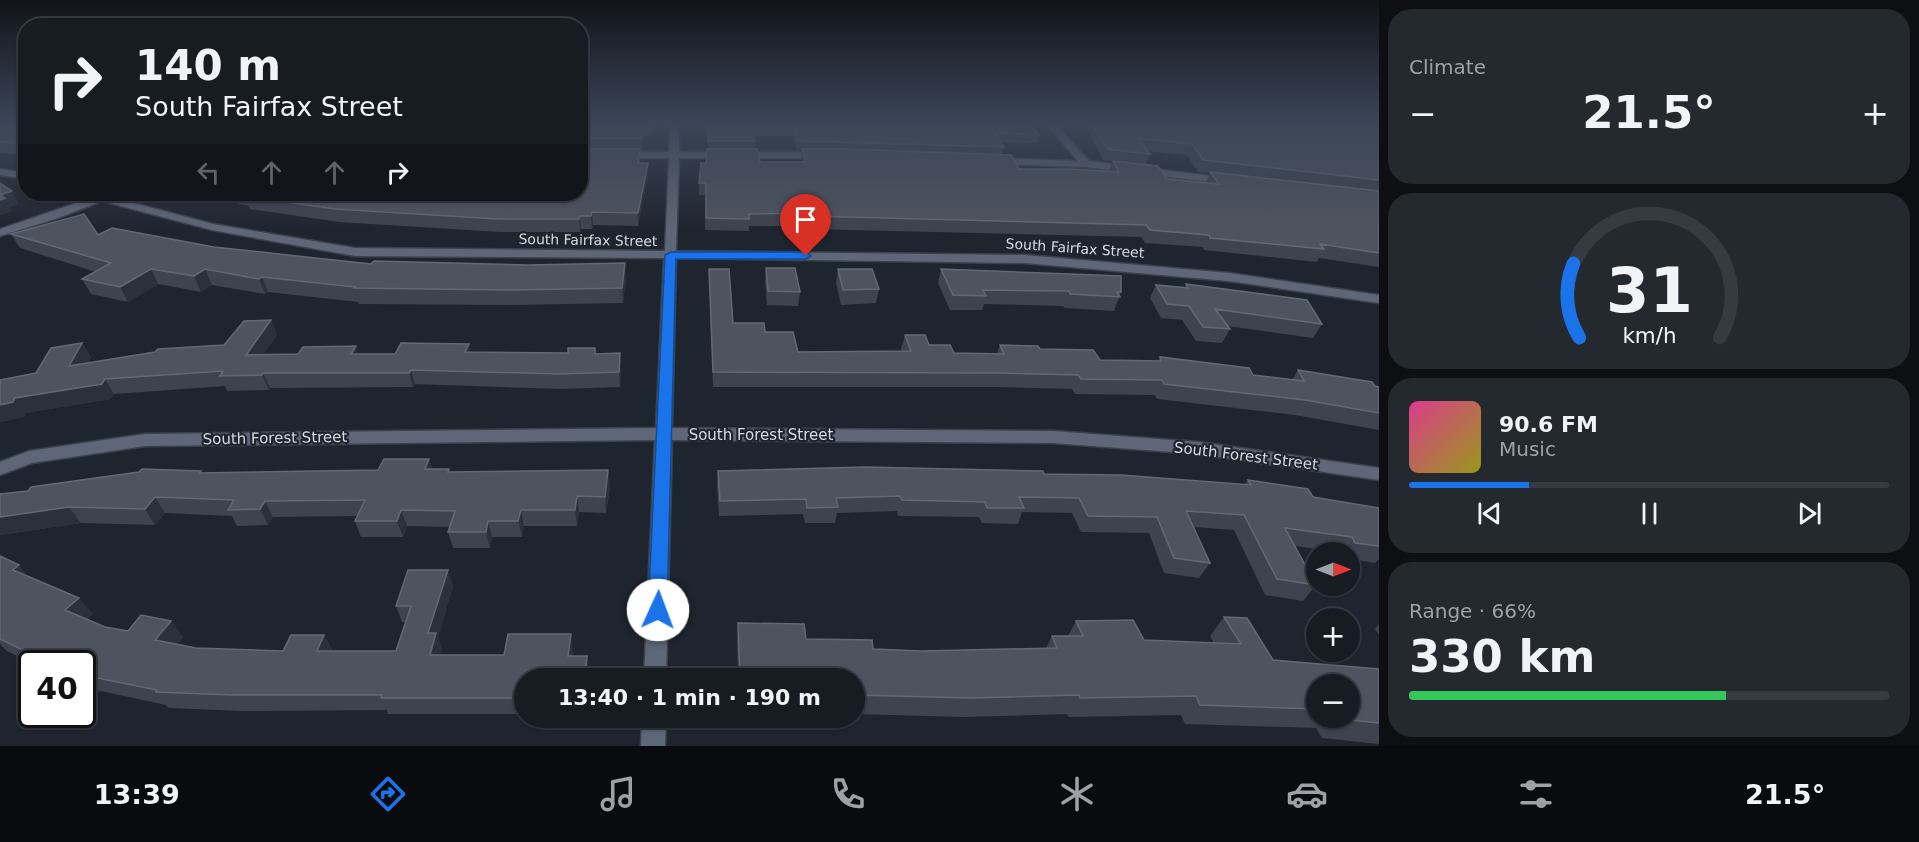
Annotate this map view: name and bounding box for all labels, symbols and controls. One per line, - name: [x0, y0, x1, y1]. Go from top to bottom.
- text: 140 m: [135, 41, 281, 90]
- icon: right: [36, 42, 114, 120]
- text: Climate: [1409, 55, 1486, 79]
- text: 21.5°: [1582, 86, 1716, 139]
- text: South Fairfax Street: [135, 91, 403, 122]
- text: −: [1409, 94, 1437, 133]
- text: +: [1861, 94, 1889, 133]
- icon: left: [192, 156, 225, 189]
- icon: ahead: [255, 156, 288, 189]
- icon: ahead: [318, 156, 351, 189]
- icon: right: [381, 156, 414, 189]
- pin: [780, 194, 831, 256]
- icon: arrive: [789, 203, 822, 236]
- street label: South Fairfax Street: [518, 231, 658, 249]
- street label: South Fairfax Street: [1005, 235, 1145, 261]
- text: 31: [1606, 254, 1692, 327]
- text: km/h: [1622, 323, 1676, 348]
- text: 90.6 FM: [1499, 412, 1598, 437]
- street label: South Forest Street: [689, 426, 833, 444]
- street label: South Forest Street: [202, 428, 348, 448]
- text: Music: [1499, 437, 1556, 461]
- street label: South Forest Street: [1173, 438, 1319, 474]
- icon: previous: [1473, 497, 1506, 530]
- icon: pause: [1633, 497, 1666, 530]
- icon: next: [1793, 497, 1826, 530]
- north arrow: [1306, 542, 1360, 596]
- map controls: [1306, 542, 1360, 728]
- position arrow: [626, 578, 690, 642]
- text: Range · 66%: [1409, 599, 1536, 623]
- button: +: [1306, 608, 1360, 662]
- text: 330 km: [1409, 630, 1595, 683]
- speed limit sign: 40: [18, 650, 96, 728]
- button: −: [1306, 674, 1360, 728]
- text: 13:40 · 1 min · 190 m: [558, 685, 821, 710]
- icon: directions: [367, 773, 409, 815]
- icon: music: [597, 773, 639, 815]
- icon: phone: [827, 773, 869, 815]
- icon: climate: [1056, 773, 1098, 815]
- icon: car: [1286, 773, 1328, 815]
- icon: filters: [1515, 773, 1557, 815]
- text: 13:39: [94, 779, 180, 810]
- text: 21.5°: [1745, 779, 1825, 810]

